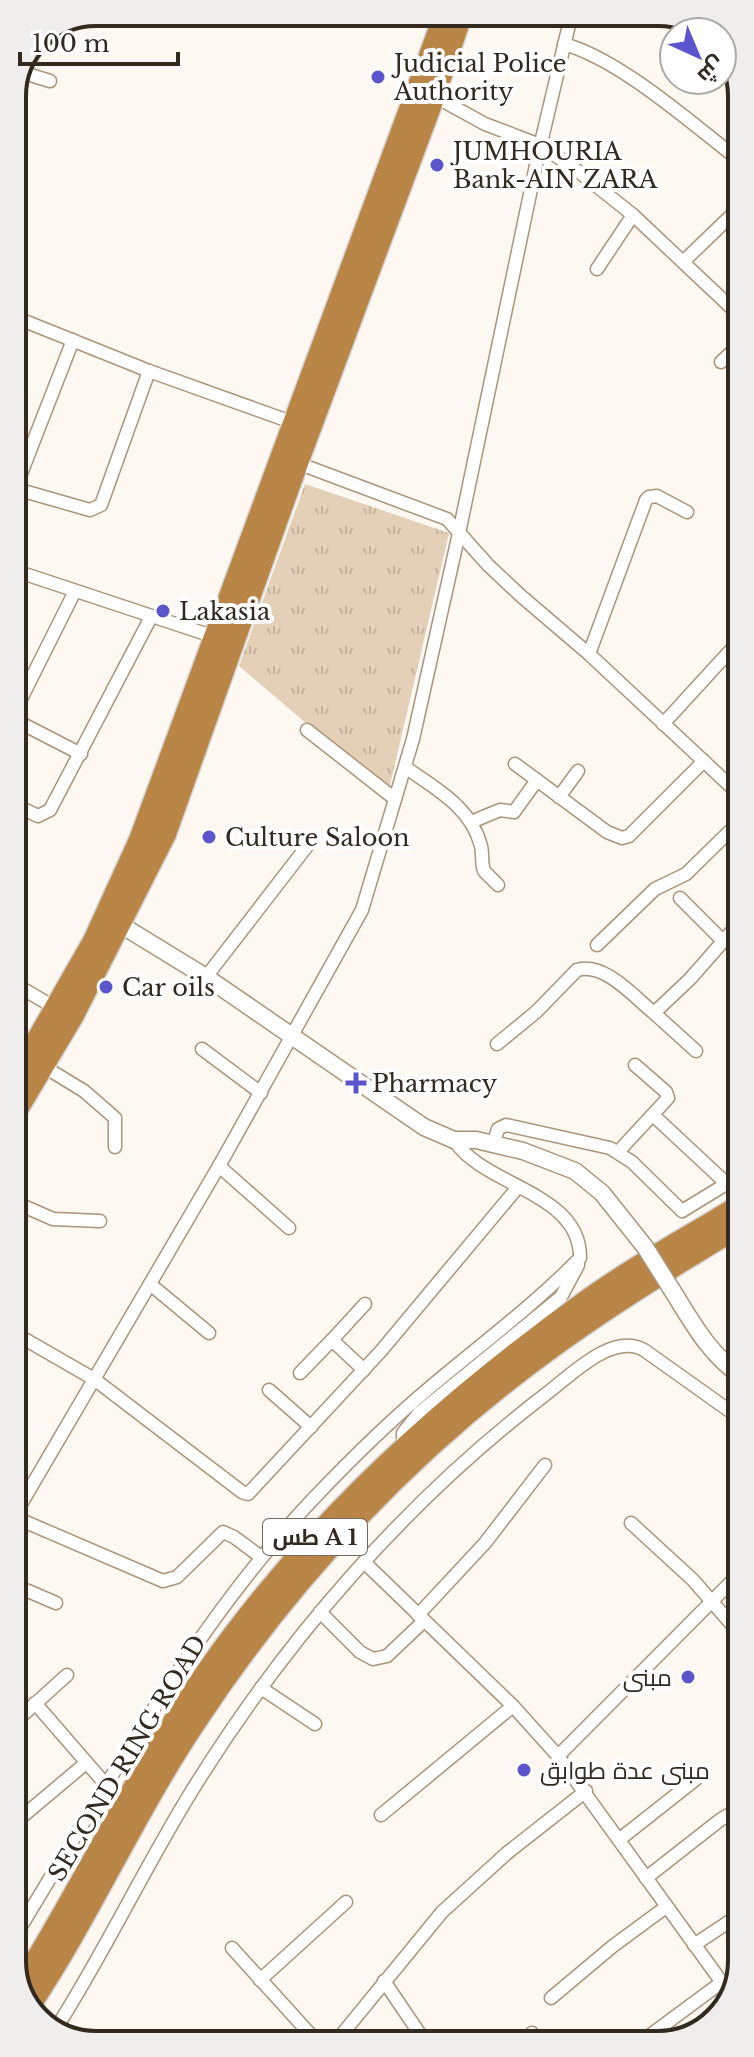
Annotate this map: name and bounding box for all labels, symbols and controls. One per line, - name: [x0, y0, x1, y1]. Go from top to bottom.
- scale bar: [20, 16, 178, 66]
- north arrow: [658, 16, 738, 96]
- text: 100 m: [32, 29, 110, 58]
- place label: Judicial Police Authority: [391, 49, 567, 106]
- text: ش: [692, 51, 731, 90]
- marker: Judicial Police Authority: [369, 68, 387, 86]
- place label: JUMHOURIA Bank-AIN ZARA: [450, 137, 658, 194]
- marker: JUMHOURIA Bank-AIN ZARA: [428, 156, 446, 174]
- place label: Lakasia: [179, 597, 271, 626]
- marker: Lakasia: [154, 602, 172, 620]
- place label: Culture Saloon: [225, 823, 410, 852]
- marker: Culture Saloon: [200, 828, 218, 846]
- place label: Car oils: [122, 973, 215, 1002]
- marker: Car oils: [97, 978, 115, 996]
- place label: Pharmacy: [372, 1069, 498, 1098]
- marker: Pharmacy: [347, 1074, 365, 1092]
- road number: طس A 1: [263, 1519, 367, 1555]
- street label: SECOND RING ROAD: [42, 1630, 212, 1886]
- place label: مبنى: [623, 1663, 672, 1692]
- marker: مبنى: [679, 1668, 697, 1686]
- place label: مبنى عدة طوابق: [540, 1756, 710, 1786]
- marker: مبنى عدة طوابق: [515, 1761, 533, 1779]

